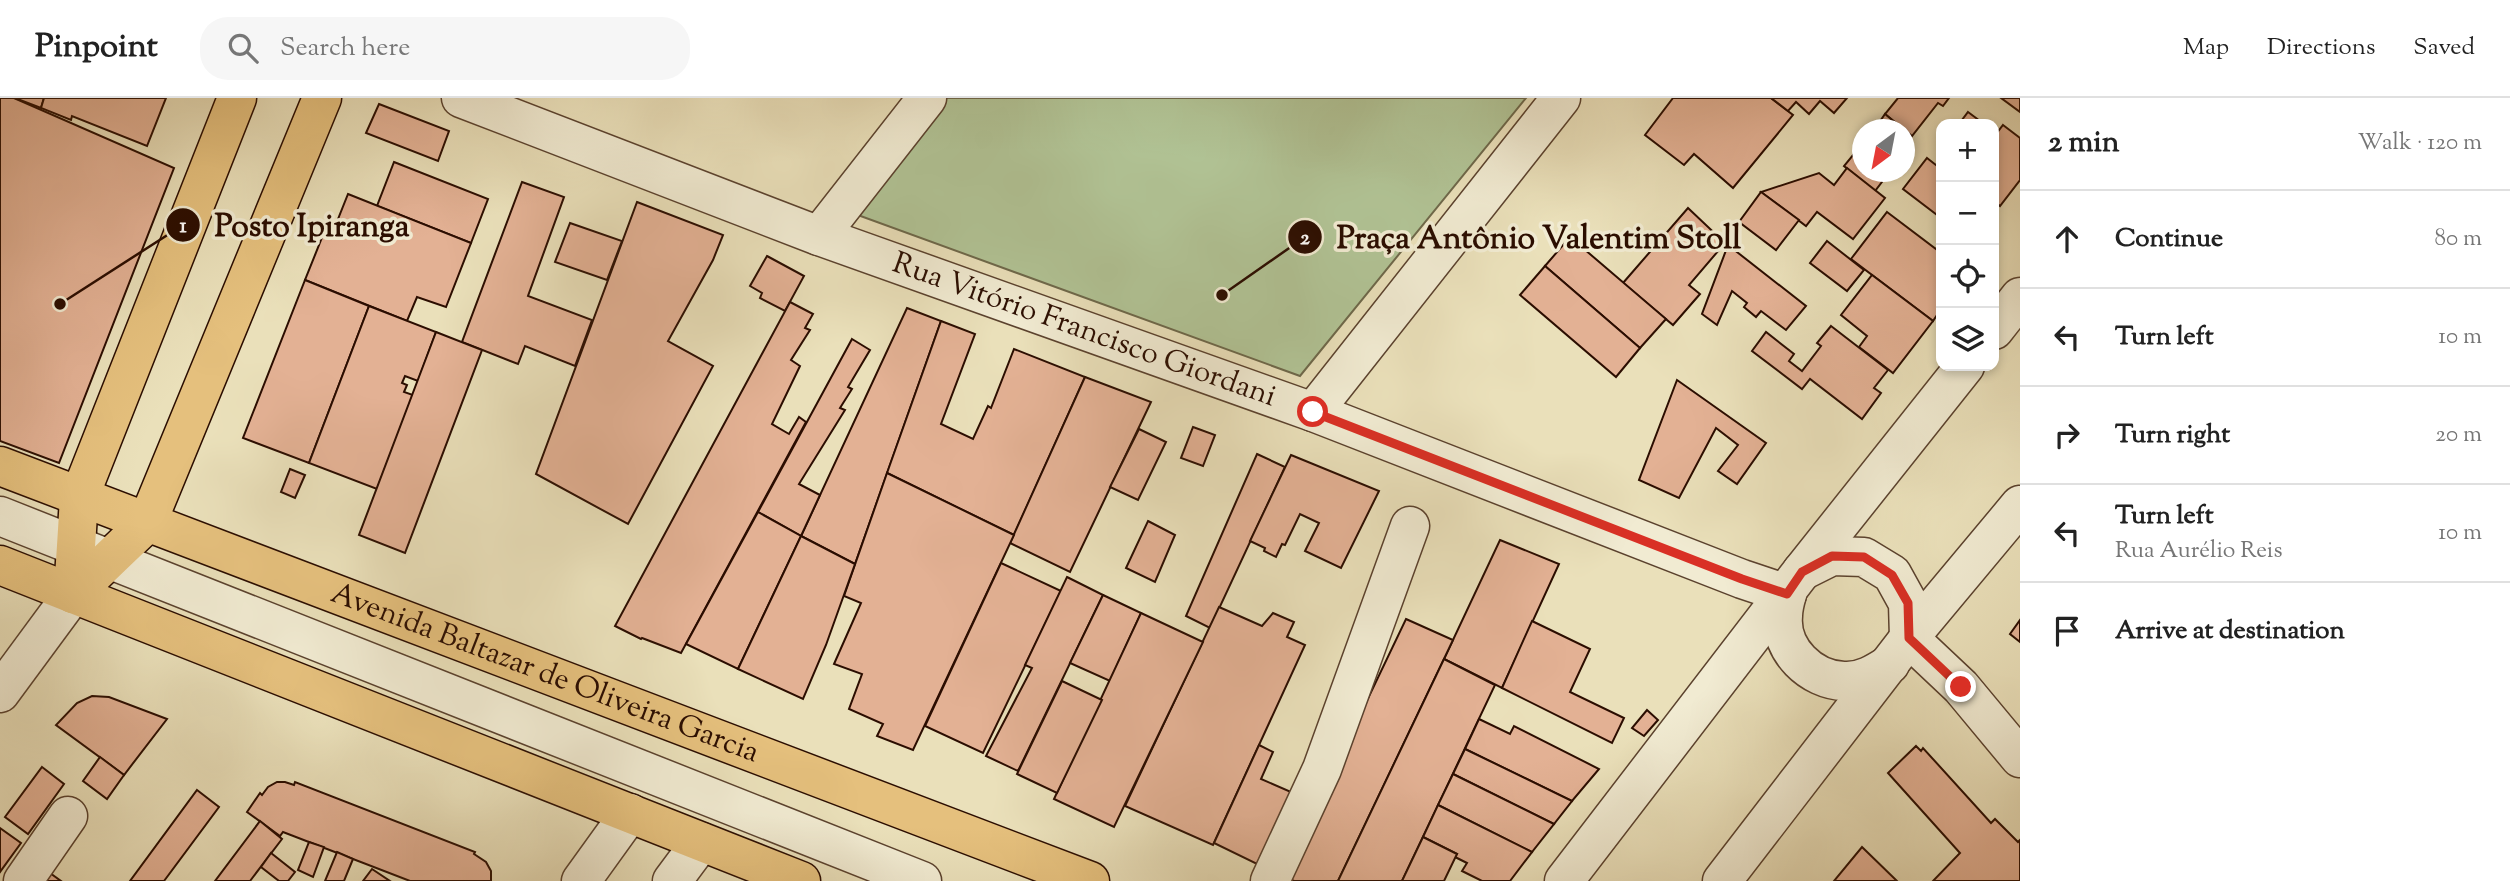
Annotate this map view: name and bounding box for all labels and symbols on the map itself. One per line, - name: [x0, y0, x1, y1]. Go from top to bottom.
- north arrow: [1852, 119, 1915, 182]
- callout: Posto Ipiranga: [165, 198, 423, 251]
- text: Posto Ipiranga: [215, 205, 410, 251]
- callout: Praça Antônio Valentim Stoll: [1287, 210, 1755, 263]
- text: 1: [179, 212, 187, 242]
- text: Praça Antônio Valentim Stoll: [1337, 217, 1741, 263]
- text: 2: [1300, 224, 1310, 254]
- street label: Rua Vitório Francisco Giordani: [886, 242, 1282, 419]
- route start: [1297, 396, 1328, 427]
- street label: Avenida Baltazar de Oliveira Garcia: [324, 572, 765, 775]
- route end: [1945, 671, 1976, 702]

